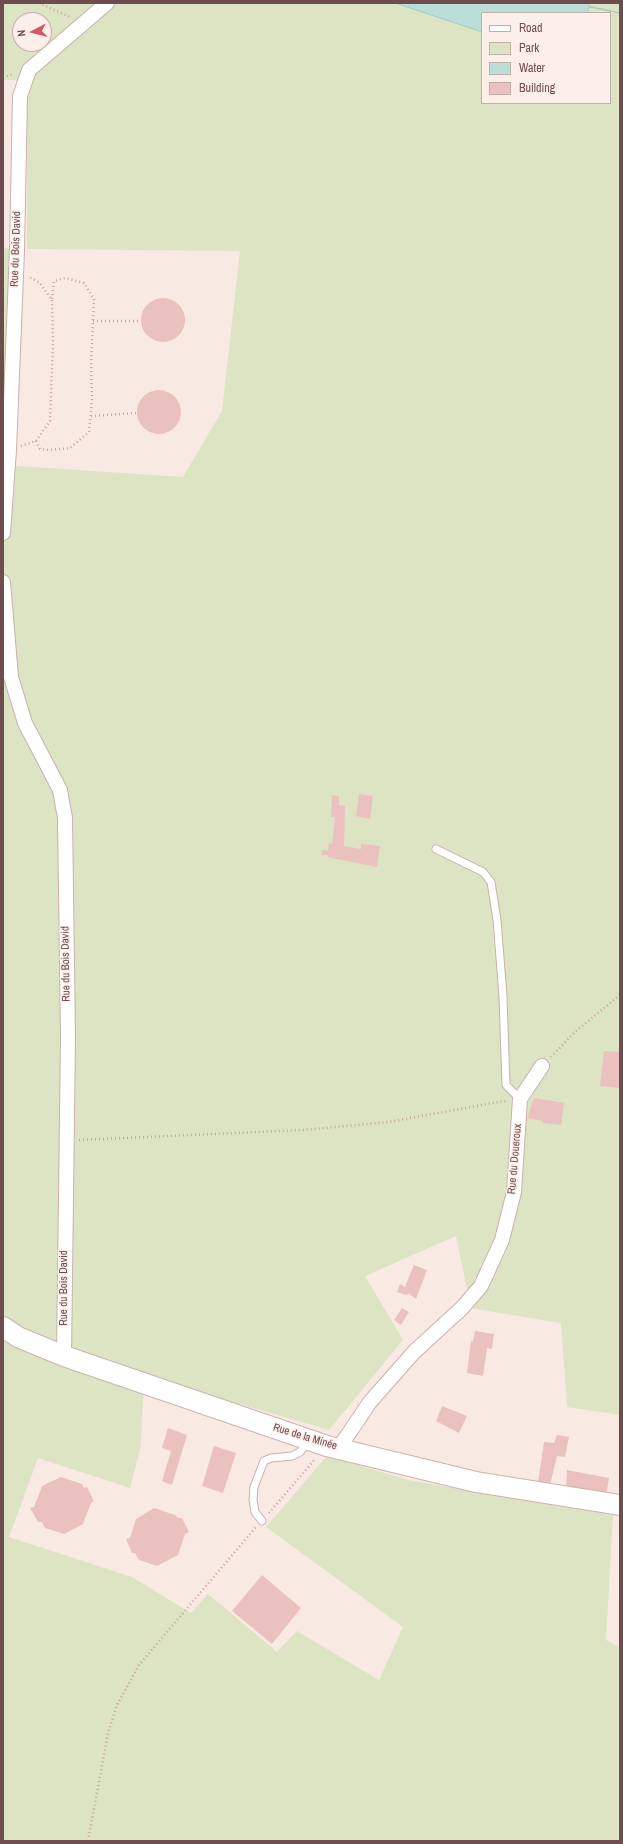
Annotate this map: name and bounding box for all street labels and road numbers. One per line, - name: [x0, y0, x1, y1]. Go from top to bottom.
- street label: Rue du Bois David: [8, 211, 24, 287]
- street label: Rue du Bois David: [59, 926, 73, 1002]
- street label: Rue du Doueroux: [505, 1123, 525, 1195]
- street label: Rue du Bois David: [57, 1250, 71, 1326]
- street label: Rue de la Minée: [271, 1421, 339, 1453]

